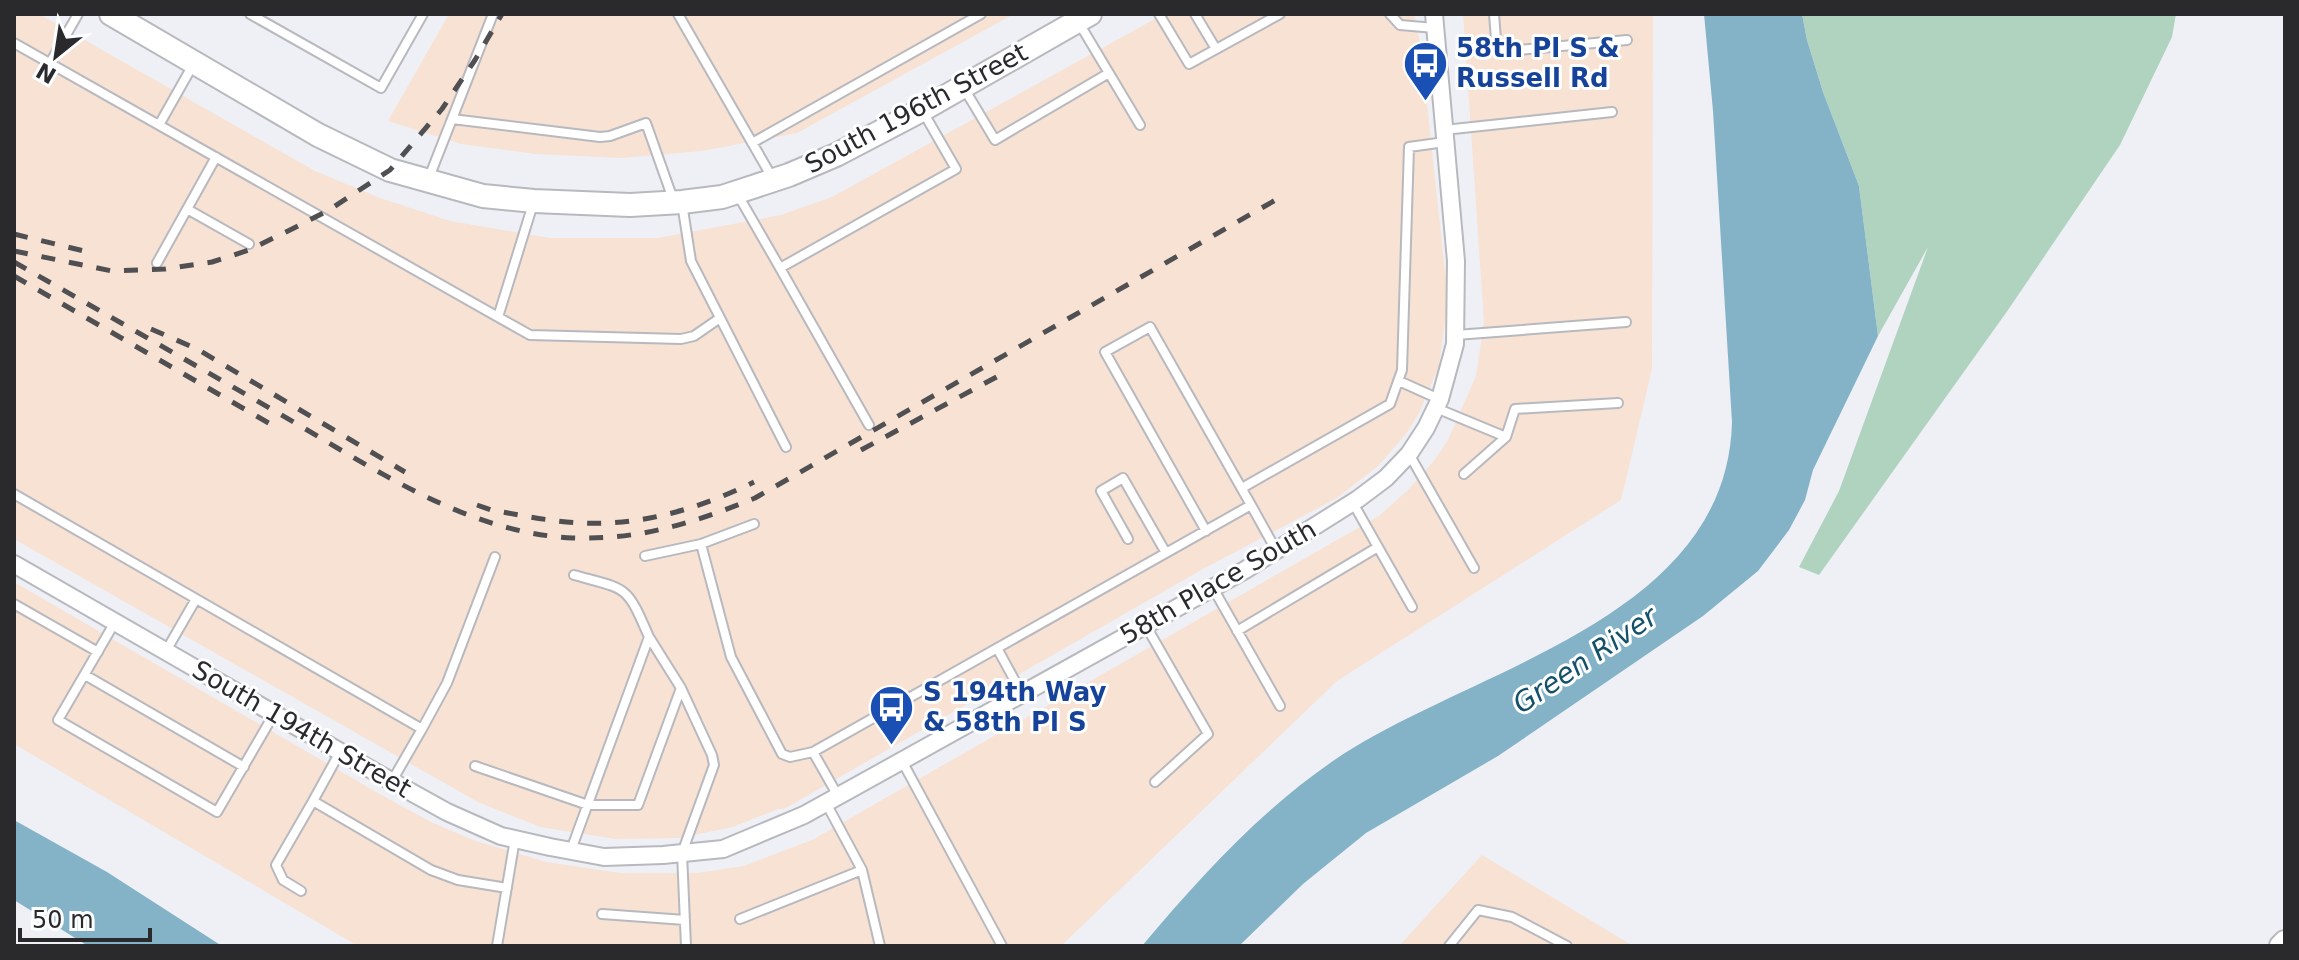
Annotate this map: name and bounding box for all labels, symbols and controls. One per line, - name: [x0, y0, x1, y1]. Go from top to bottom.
- north arrow: [16, 16, 96, 96]
- place label: 58th Pl S & Russell Rd: [1456, 33, 1620, 93]
- street label: South 196th Street: [800, 37, 1032, 179]
- bus stop icon: 58th Pl S & Russell Rd: [1401, 39, 1449, 102]
- text: N: [32, 57, 60, 88]
- street label: 58th Place South: [1115, 514, 1321, 650]
- water label: Green River: [1507, 599, 1665, 720]
- street label: South 194th Street: [187, 654, 417, 804]
- place label: S 194th Way & 58th Pl S: [923, 677, 1107, 737]
- bus stop icon: S 194th Way & 58th Pl S: [868, 683, 916, 746]
- scale bar: [20, 892, 150, 942]
- text: 50 m: [32, 906, 94, 934]

